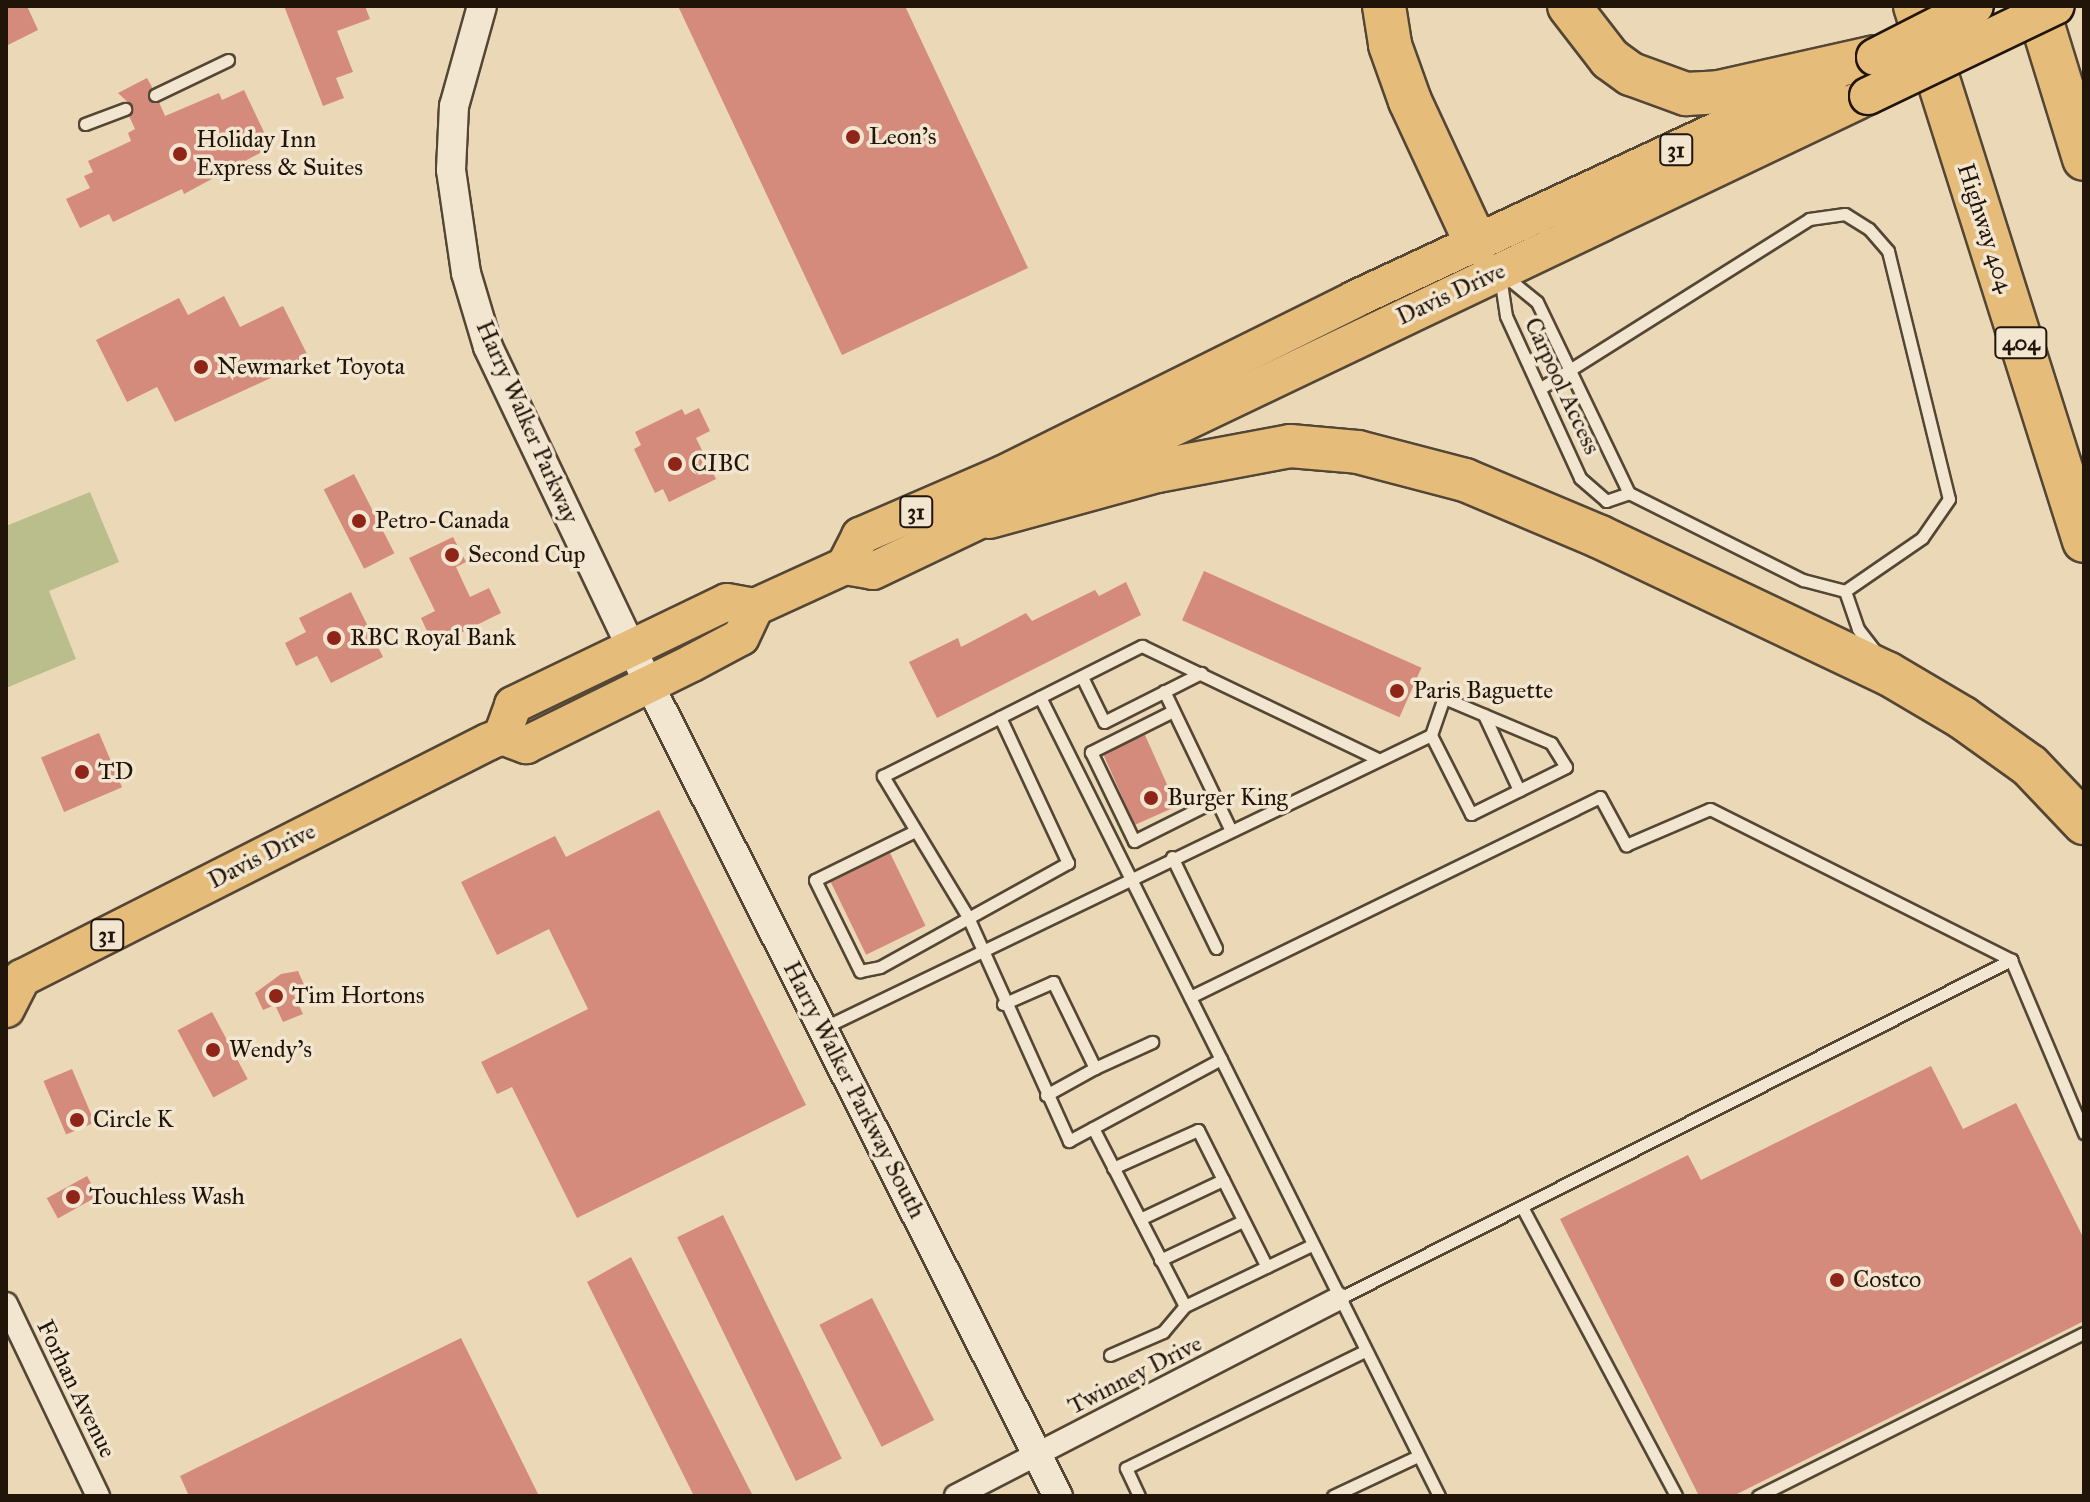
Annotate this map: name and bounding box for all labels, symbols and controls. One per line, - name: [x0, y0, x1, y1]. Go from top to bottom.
- place label: Leon's: [869, 123, 937, 151]
- place label: Holiday Inn Express & Suites: [196, 126, 363, 182]
- marker: Leon's: [844, 128, 862, 146]
- road number: 31: [1658, 132, 1694, 168]
- marker: Holiday Inn Express & Suites: [171, 145, 189, 163]
- street label: Highway 404: [1951, 160, 2019, 296]
- street label: Davis Drive: [1392, 256, 1510, 332]
- street label: Carpool Access: [1518, 313, 1606, 459]
- street label: Harry Walker Parkway: [469, 316, 585, 528]
- road number: 404: [1993, 325, 2049, 361]
- place label: Newmarket Toyota: [217, 353, 405, 381]
- marker: Newmarket Toyota: [192, 358, 210, 376]
- place label: CIBC: [691, 450, 750, 478]
- marker: CIBC: [666, 455, 684, 473]
- road number: 31: [898, 494, 934, 530]
- place label: Petro-Canada: [375, 507, 509, 535]
- marker: Petro-Canada: [350, 512, 368, 530]
- place label: Second Cup: [468, 541, 586, 569]
- marker: Second Cup: [443, 546, 461, 564]
- place label: RBC Royal Bank: [350, 624, 516, 652]
- marker: RBC Royal Bank: [325, 629, 343, 647]
- place label: Paris Baguette: [1413, 677, 1553, 705]
- marker: Paris Baguette: [1388, 682, 1406, 700]
- place label: TD: [98, 758, 133, 786]
- marker: TD: [73, 763, 91, 781]
- place label: Burger King: [1167, 784, 1288, 812]
- marker: Burger King: [1142, 789, 1160, 807]
- street label: Davis Drive: [204, 817, 320, 895]
- road number: 31: [89, 917, 125, 953]
- street label: Harry Walker Parkway South: [777, 957, 931, 1223]
- place label: Tim Hortons: [292, 982, 425, 1010]
- marker: Tim Hortons: [267, 987, 285, 1005]
- place label: Wendy's: [229, 1036, 312, 1064]
- marker: Wendy's: [204, 1041, 222, 1059]
- place label: Circle K: [93, 1106, 174, 1134]
- marker: Circle K: [68, 1111, 86, 1129]
- place label: Touchless Wash: [89, 1183, 245, 1211]
- marker: Touchless Wash: [64, 1188, 82, 1206]
- place label: Costco: [1853, 1266, 1921, 1294]
- marker: Costco: [1828, 1271, 1846, 1289]
- street label: Forhan Avenue: [30, 1315, 122, 1463]
- street label: Twinney Drive: [1063, 1329, 1207, 1421]

